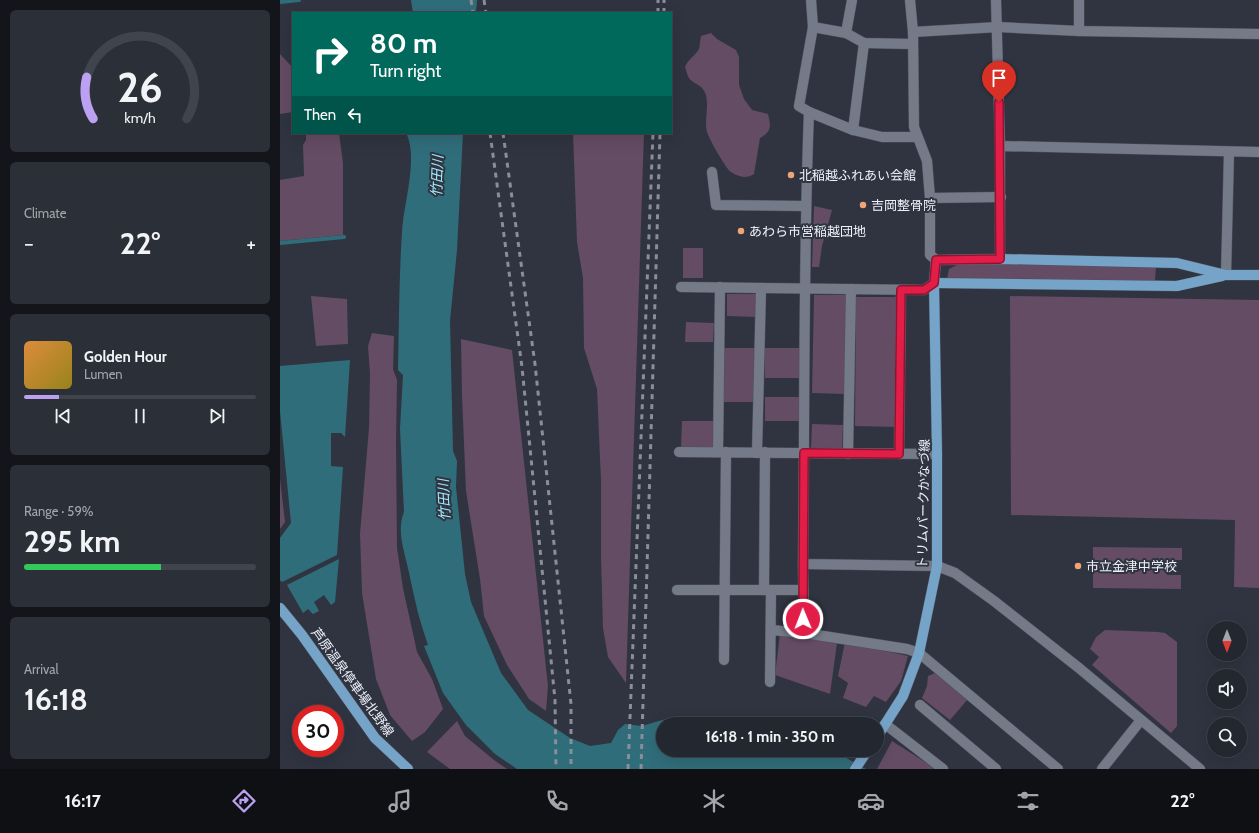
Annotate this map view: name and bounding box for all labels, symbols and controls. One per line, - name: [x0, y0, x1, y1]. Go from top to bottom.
- text: 80 m: [370, 26, 437, 60]
- icon: right: [304, 28, 356, 80]
- text: Turn right: [370, 60, 441, 82]
- pin: [982, 61, 1016, 102]
- text: 26: [117, 62, 163, 112]
- icon: arrive: [988, 67, 1010, 89]
- icon: left: [344, 104, 366, 126]
- text: Then: [304, 106, 336, 124]
- text: km/h: [124, 108, 156, 126]
- water label: 竹田川: [427, 153, 447, 197]
- place label: 北稲越ふれあい会館: [799, 167, 916, 183]
- marker: 北稲越ふれあい会館: [786, 170, 796, 180]
- place label: 吉岡整骨院: [871, 197, 936, 213]
- marker: 吉岡整骨院: [858, 200, 868, 210]
- text: Climate: [24, 205, 66, 221]
- place label: あわら市営稲越団地: [749, 223, 866, 239]
- text: 22°: [120, 225, 160, 262]
- marker: あわら市営稲越団地: [736, 226, 746, 236]
- text: −: [24, 230, 34, 257]
- text: +: [246, 230, 256, 257]
- text: Golden Hour: [84, 348, 167, 366]
- text: Lumen: [84, 366, 123, 382]
- icon: previous: [52, 405, 74, 427]
- icon: pause: [129, 405, 151, 427]
- icon: next: [206, 405, 228, 427]
- street label: トリムパークかなづ線: [914, 439, 932, 569]
- water label: 竹田川: [434, 477, 454, 521]
- text: Range · 59%: [24, 503, 93, 519]
- text: 295 km: [24, 523, 120, 560]
- place label: 市立金津中学校: [1086, 558, 1177, 574]
- marker: 市立金津中学校: [1073, 561, 1083, 571]
- position arrow: [782, 598, 824, 640]
- north arrow: [1207, 621, 1247, 661]
- map controls: [1207, 621, 1247, 757]
- street label: 芦原温泉停車場北野線: [308, 625, 398, 739]
- text: Arrival: [24, 661, 59, 677]
- button: sound: [1207, 669, 1247, 709]
- text: 16:18: [24, 681, 88, 718]
- speed limit sign: 30: [292, 705, 344, 757]
- button: search: [1207, 717, 1247, 757]
- text: 16:18 · 1 min · 350 m: [705, 728, 835, 746]
- icon: directions: [230, 787, 258, 815]
- icon: music: [386, 787, 414, 815]
- icon: phone: [543, 787, 571, 815]
- icon: climate: [700, 787, 728, 815]
- icon: car: [857, 787, 885, 815]
- icon: filters: [1014, 787, 1042, 815]
- text: 16:17: [64, 790, 101, 812]
- text: 22°: [1170, 790, 1195, 812]

